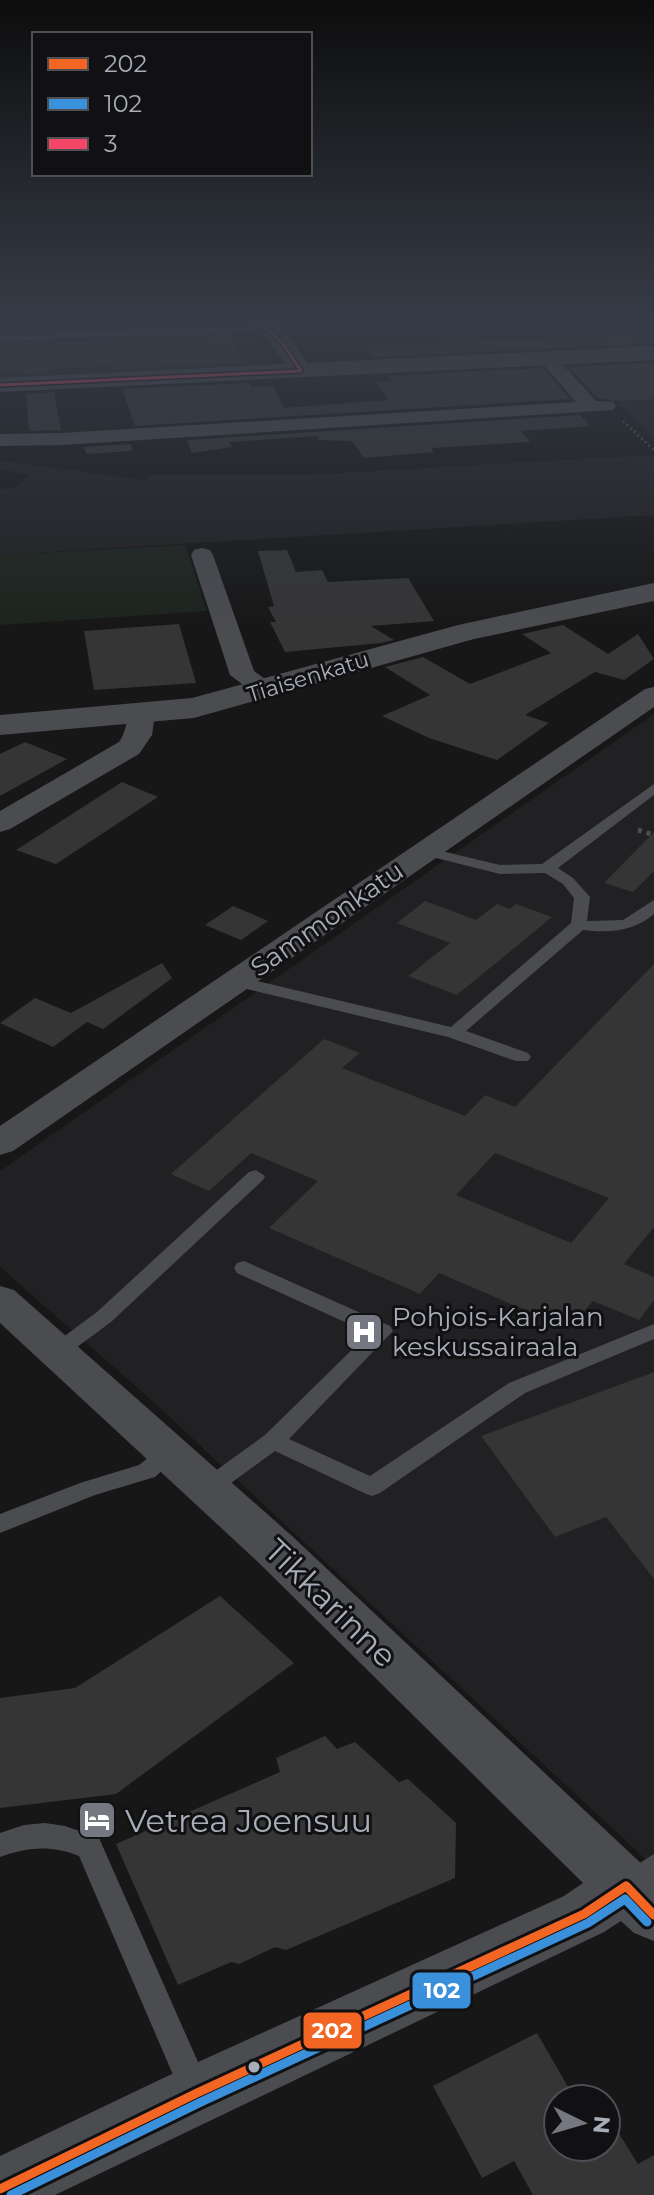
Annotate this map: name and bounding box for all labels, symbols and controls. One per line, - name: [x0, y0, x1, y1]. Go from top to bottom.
- legend: [32, 32, 312, 176]
- text: 202: [104, 49, 147, 78]
- text: 102: [104, 89, 142, 118]
- text: 3: [104, 129, 118, 158]
- street label: Tiaisenkatu: [244, 646, 372, 708]
- street label: Sammonkatu: [244, 855, 410, 983]
- place label: Pohjois-Karjalan keskussairaala: [392, 1301, 604, 1363]
- hospital icon: Pohjois-Karjalan keskussairaala: [343, 1311, 385, 1353]
- street label: Tikkarinne: [257, 1531, 405, 1675]
- hotel icon: Vetrea Joensuu: [76, 1799, 118, 1841]
- place label: Vetrea Joensuu: [125, 1801, 372, 1840]
- line badge: 102: [411, 1971, 472, 2010]
- text: 102: [424, 1977, 460, 2004]
- line badge: 202: [302, 2011, 363, 2050]
- text: 202: [312, 2017, 352, 2044]
- unlabelled marker: [246, 2059, 262, 2075]
- north arrow: [542, 2083, 622, 2163]
- text: N: [587, 2115, 616, 2135]

